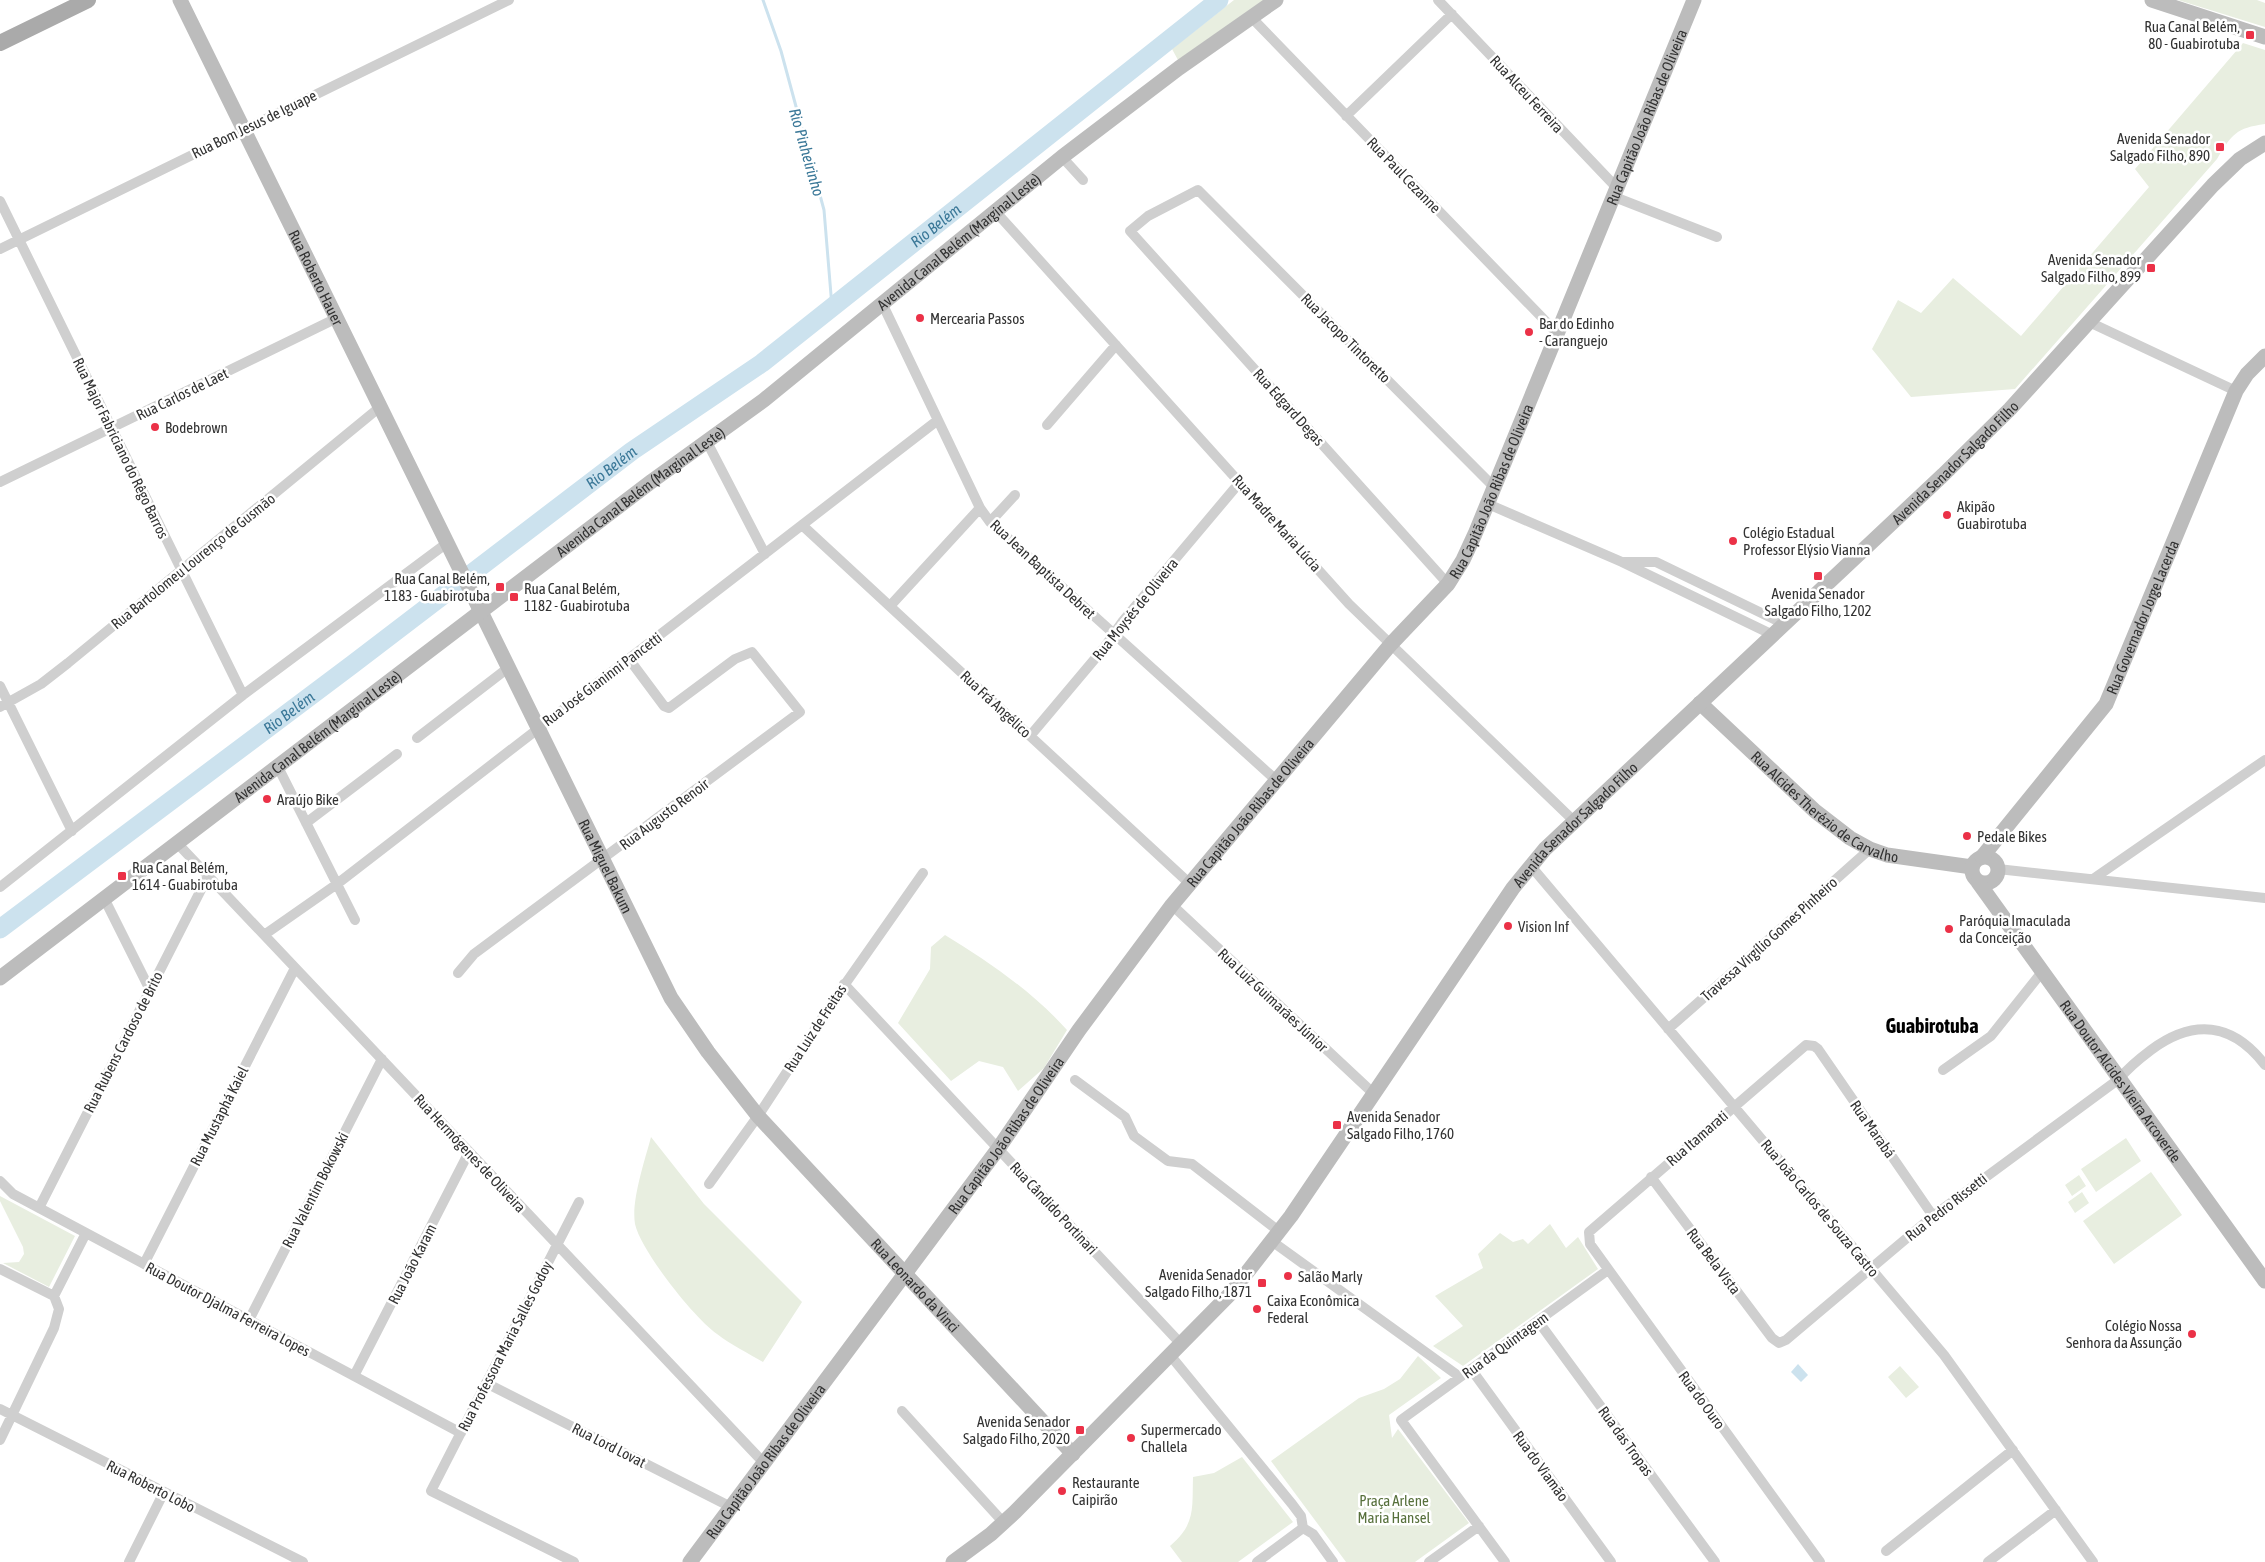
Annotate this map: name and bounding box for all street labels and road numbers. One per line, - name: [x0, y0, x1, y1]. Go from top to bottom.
- street label: Rua Capitão João Ribas de Oliveira: [1602, 27, 1690, 208]
- street label: Rua Alceu Ferreira: [1487, 52, 1567, 136]
- street label: Rua Bom Jesus de Iguape: [189, 86, 319, 162]
- street label: Rua Paul Cezanne: [1364, 134, 1444, 216]
- street label: Avenida Canal Belém (Marginal Leste): [873, 170, 1044, 313]
- street label: Rua Roberto Hauer: [286, 227, 347, 328]
- street label: Rua Jacopo Tintoretto: [1298, 290, 1394, 386]
- street label: Rua Major Fabriciano do Rêgo Barros: [70, 355, 172, 541]
- street label: Rua Carlos de Laet: [133, 364, 231, 424]
- street label: Rua Edgard Degas: [1250, 365, 1328, 449]
- street label: Avenida Senador Salgado Filho: [1888, 397, 2022, 527]
- street label: Rua Capitão João Ribas de Oliveira: [1445, 401, 1536, 581]
- street label: Avenida Canal Belém (Marginal Leste): [552, 423, 728, 560]
- street label: Rua Madre Maria Lúcia: [1229, 471, 1325, 575]
- street label: Rua Bartolomeu Lourenço de Gusmão: [108, 490, 278, 632]
- street label: Rua Jean Baptista Debret: [987, 516, 1099, 622]
- street label: Rua Governador Jorge Lacerda: [2102, 537, 2182, 697]
- street label: Rua Moysés de Oliveira: [1089, 555, 1181, 663]
- street label: Rua José Gianinni Pancetti: [539, 629, 665, 729]
- street label: Avenida Canal Belém (Marginal Leste): [230, 667, 404, 805]
- street label: Rua Frá Angélico: [957, 667, 1035, 741]
- street label: Rua Capitão João Ribas de Oliveira: [1183, 735, 1317, 890]
- street label: Rua Alcides Therézio de Carvalho: [1748, 747, 1899, 865]
- street label: Avenida Senador Salgado Filho: [1509, 758, 1641, 890]
- street label: Rua Augusto Renoir: [616, 775, 712, 853]
- street label: Rua Miguel Bakum: [576, 816, 636, 916]
- street label: Travessa Virgílio Gomes Pinheiro: [1697, 873, 1841, 1005]
- street label: Rua Luiz Guimarães Júnior: [1215, 945, 1332, 1056]
- street label: Rua Rubens Cardoso de Brito: [80, 969, 166, 1115]
- street label: Rua Luiz de Freitas: [780, 981, 850, 1075]
- street label: Rua Doutor Alcides Vieira Arcoverde: [2057, 997, 2185, 1165]
- street label: Rua Capitão João Ribas de Oliveira: [944, 1053, 1067, 1217]
- street label: Rua Mustaphá Kaiel: [187, 1063, 251, 1169]
- street label: Rua Hermógenes de Oliveira: [411, 1090, 529, 1216]
- street label: Rua Marabá: [1847, 1097, 1899, 1161]
- street label: Rua Itamarati: [1663, 1107, 1731, 1169]
- street label: Rua Valentim Bokowski: [279, 1129, 351, 1251]
- street label: Rua João Carlos de Souza Castro: [1758, 1136, 1882, 1280]
- street label: Rua Cândido Portinari: [1007, 1158, 1101, 1258]
- street label: Rua Pedro Rissetti: [1902, 1170, 1990, 1244]
- street label: Rua João Karam: [385, 1221, 439, 1307]
- street label: Rua Bela Vista: [1684, 1225, 1744, 1297]
- street label: Rua Leonardo da Vinci: [868, 1235, 963, 1335]
- street label: Rua Doutor Djalma Ferreira Lopes: [143, 1258, 313, 1360]
- street label: Rua Professora Maria Salles Godoy: [455, 1258, 555, 1434]
- street label: Rua da Quintagem: [1459, 1308, 1551, 1382]
- street label: Rua do Ouro: [1675, 1368, 1729, 1432]
- street label: Rua Capitão João Ribas de Oliveira: [702, 1380, 829, 1542]
- street label: Rua das Tropas: [1595, 1403, 1657, 1479]
- street label: Rua Lord Lovat: [569, 1419, 649, 1471]
- street label: Rua do Viamão: [1510, 1428, 1572, 1504]
- street label: Rua Roberto Lobo: [104, 1456, 198, 1516]

